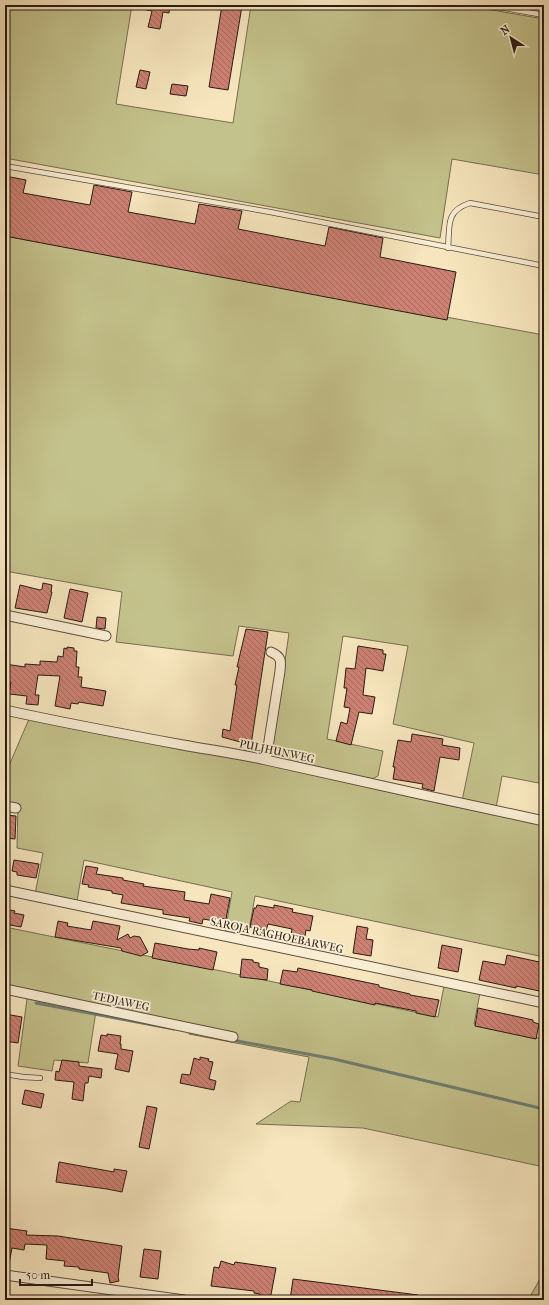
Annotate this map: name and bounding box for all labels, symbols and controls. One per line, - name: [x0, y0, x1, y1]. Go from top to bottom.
- north arrow: [491, 18, 531, 58]
- text: N: [498, 22, 513, 38]
- street label: PULJHUNWEG: [238, 737, 316, 766]
- street label: SAROJA RAGHOEBARWEG: [209, 915, 345, 956]
- street label: TEDJAWEG: [91, 989, 151, 1014]
- scale bar: [20, 1261, 92, 1287]
- text: 50 m: [26, 1268, 50, 1282]

